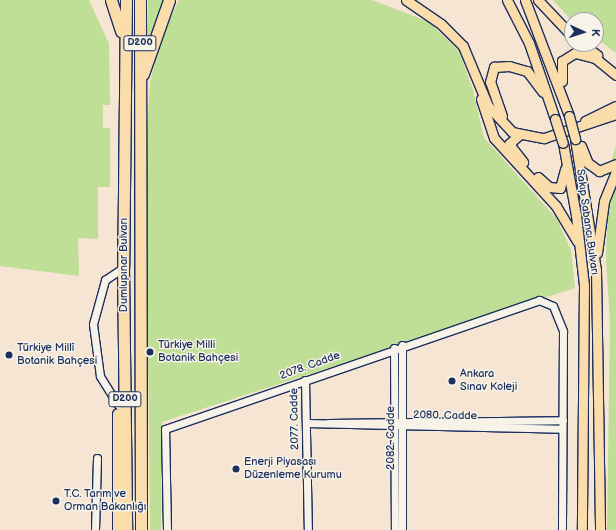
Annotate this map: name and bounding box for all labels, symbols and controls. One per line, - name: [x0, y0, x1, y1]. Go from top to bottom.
- north arrow: [564, 12, 604, 52]
- text: K: [589, 29, 602, 37]
- road number: D200: [123, 35, 157, 51]
- street label: Sakıp Sabancı Bulvarı: [573, 168, 601, 276]
- street label: Dumlupınar Bulvarı: [117, 218, 131, 312]
- place label: Türkiye Milli Botanik Bahçesi: [158, 339, 238, 365]
- place label: Türkiye Millî Botanik Bahçesi: [17, 342, 97, 368]
- marker: Türkiye Milli Botanik Bahçesi: [145, 347, 155, 357]
- street label: 2078. Cadde: [278, 349, 342, 383]
- marker: Türkiye Millî Botanik Bahçesi: [4, 350, 14, 360]
- place label: Ankara Sınav Koleji: [460, 368, 517, 394]
- marker: Ankara Sınav Koleji: [447, 376, 457, 386]
- street label: 2077. Cadde: [288, 388, 302, 450]
- road number: D200: [108, 391, 142, 407]
- street label: 2082. Cadde: [384, 406, 398, 470]
- street label: 2080. Cadde: [413, 409, 477, 423]
- place label: Enerji Piyasası Düzenleme Kurumu: [244, 456, 342, 482]
- marker: Enerji Piyasası Düzenleme Kurumu: [231, 464, 241, 474]
- place label: T.C. Tarım ve Orman Bakanlığı: [64, 488, 146, 514]
- marker: T.C. Tarım ve Orman Bakanlığı: [51, 496, 61, 506]

